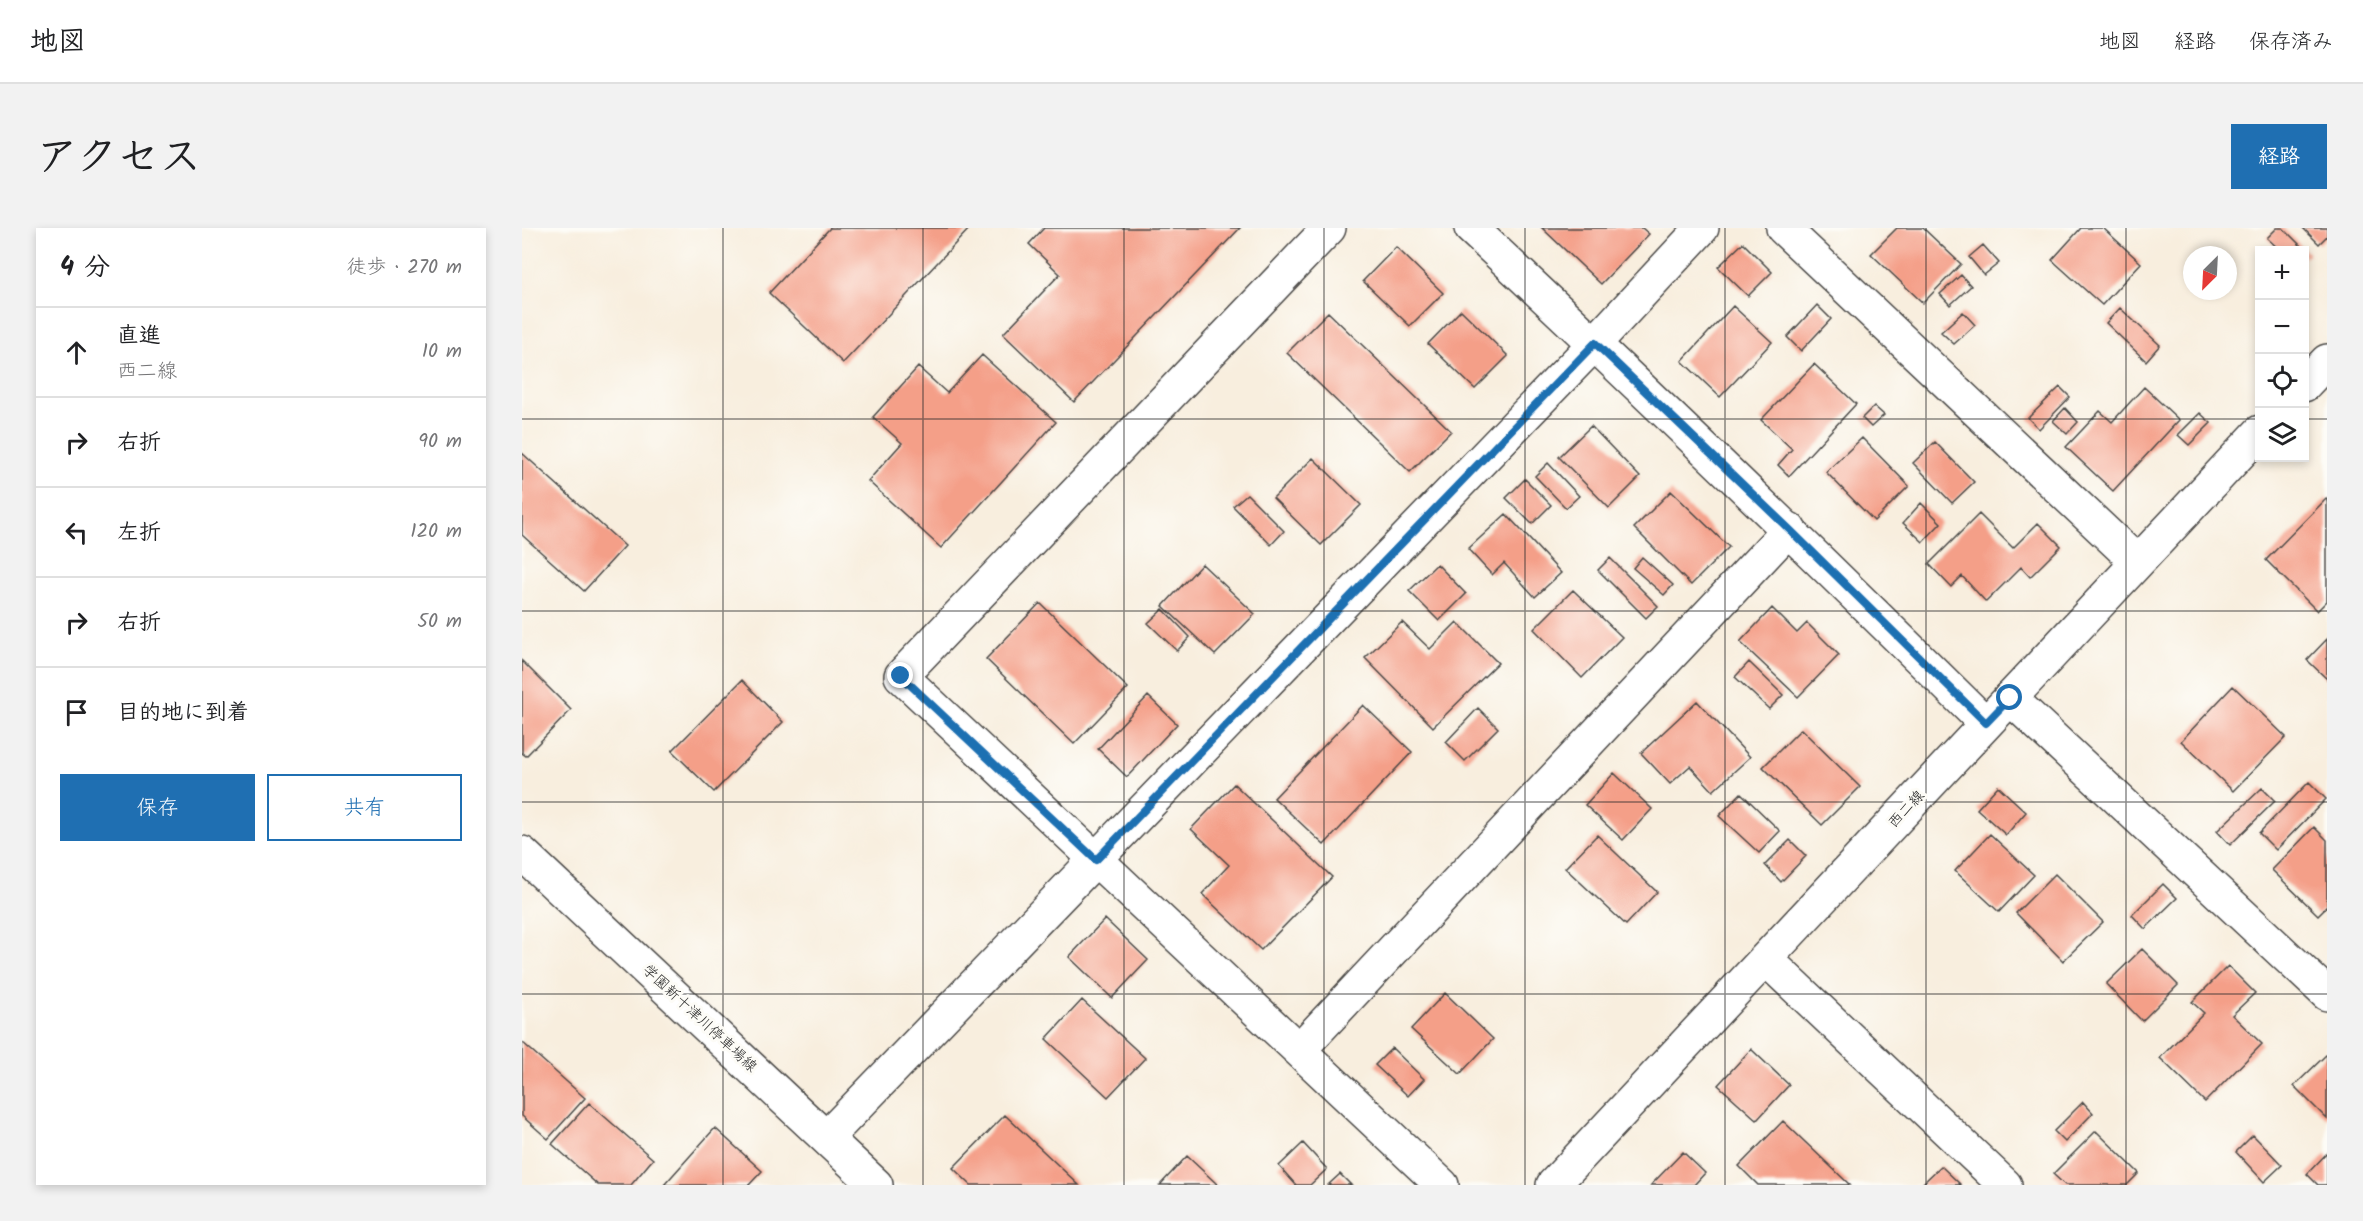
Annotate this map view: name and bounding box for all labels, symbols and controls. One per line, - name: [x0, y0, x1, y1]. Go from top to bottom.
- text: 地図: [30, 20, 86, 65]
- text: 地図: [2099, 26, 2141, 59]
- text: 経路: [2174, 26, 2216, 59]
- text: 保存済み: [2249, 26, 2333, 59]
- button: 経路: [2231, 124, 2327, 189]
- text: アクセス: [36, 125, 201, 192]
- north arrow: [2183, 246, 2237, 300]
- map controls: [2255, 246, 2309, 462]
- button: +: [2255, 246, 2309, 300]
- text: 4 分: [60, 247, 110, 289]
- text: 徒歩 · 270 m: [346, 252, 462, 284]
- button: −: [2255, 300, 2309, 354]
- text: 直進: [117, 319, 161, 354]
- icon: ahead: [60, 336, 93, 369]
- text: 10 m: [422, 336, 462, 368]
- button: locate: [2255, 354, 2309, 408]
- text: 西二線: [117, 356, 177, 388]
- button: layers: [2255, 408, 2309, 462]
- icon: right: [60, 426, 93, 459]
- text: 右折: [117, 426, 161, 461]
- text: 90 m: [418, 426, 462, 458]
- icon: left: [60, 516, 93, 549]
- text: 左折: [117, 516, 161, 551]
- text: 120 m: [410, 516, 462, 548]
- icon: right: [60, 606, 93, 639]
- text: 右折: [117, 606, 161, 641]
- text: 50 m: [417, 606, 462, 638]
- route end: [887, 662, 913, 688]
- route start: [1996, 684, 2022, 710]
- icon: arrive: [60, 696, 93, 729]
- text: 目的地に到着: [117, 696, 249, 731]
- button: 保存: [60, 774, 255, 841]
- button: 共有: [267, 774, 462, 841]
- street label: 西二線: [1883, 785, 1931, 834]
- street label: 学園新十津川停車場線: [636, 959, 762, 1079]

